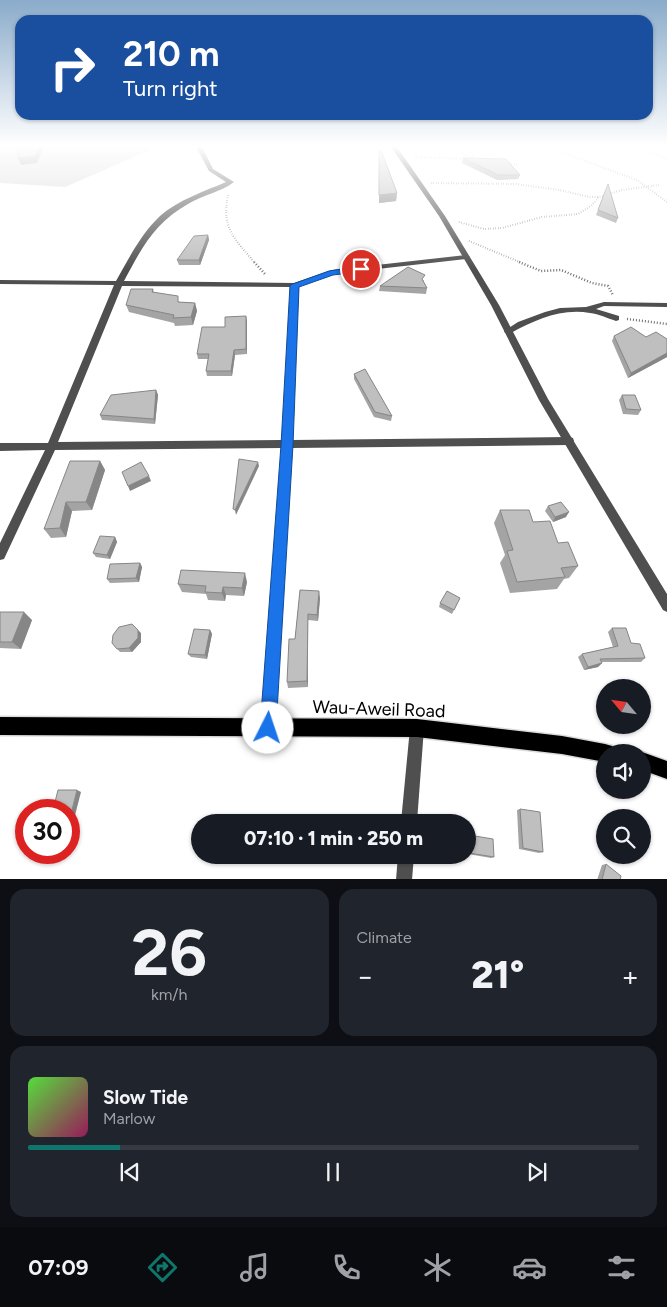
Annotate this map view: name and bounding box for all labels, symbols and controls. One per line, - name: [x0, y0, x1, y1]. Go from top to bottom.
- text: 210 m: [123, 33, 220, 75]
- icon: right: [40, 35, 105, 100]
- text: Turn right: [123, 75, 218, 102]
- pin: [340, 248, 382, 290]
- icon: arrive: [347, 255, 375, 283]
- north arrow: [596, 679, 651, 734]
- map controls: [596, 679, 651, 864]
- street label: Wau-Aweil Road: [312, 696, 446, 722]
- position arrow: [241, 701, 293, 753]
- button: sound: [596, 744, 651, 799]
- speed limit sign: 30: [15, 799, 80, 864]
- button: search: [596, 809, 651, 864]
- text: 07:10 · 1 min · 250 m: [244, 827, 423, 850]
- text: 26: [132, 913, 207, 991]
- text: Climate: [357, 928, 412, 947]
- text: 21°: [471, 952, 524, 998]
- text: −: [357, 959, 374, 993]
- text: +: [622, 959, 639, 993]
- text: km/h: [151, 985, 188, 1004]
- text: Slow Tide: [103, 1086, 188, 1109]
- text: Marlow: [103, 1109, 155, 1128]
- icon: previous: [116, 1158, 144, 1186]
- icon: pause: [319, 1158, 347, 1186]
- icon: next: [523, 1158, 551, 1186]
- icon: directions: [145, 1250, 180, 1285]
- icon: music: [237, 1250, 272, 1285]
- icon: phone: [329, 1250, 364, 1285]
- icon: climate: [420, 1250, 455, 1285]
- icon: car: [512, 1250, 547, 1285]
- icon: filters: [604, 1250, 639, 1285]
- text: 07:09: [28, 1254, 88, 1281]

